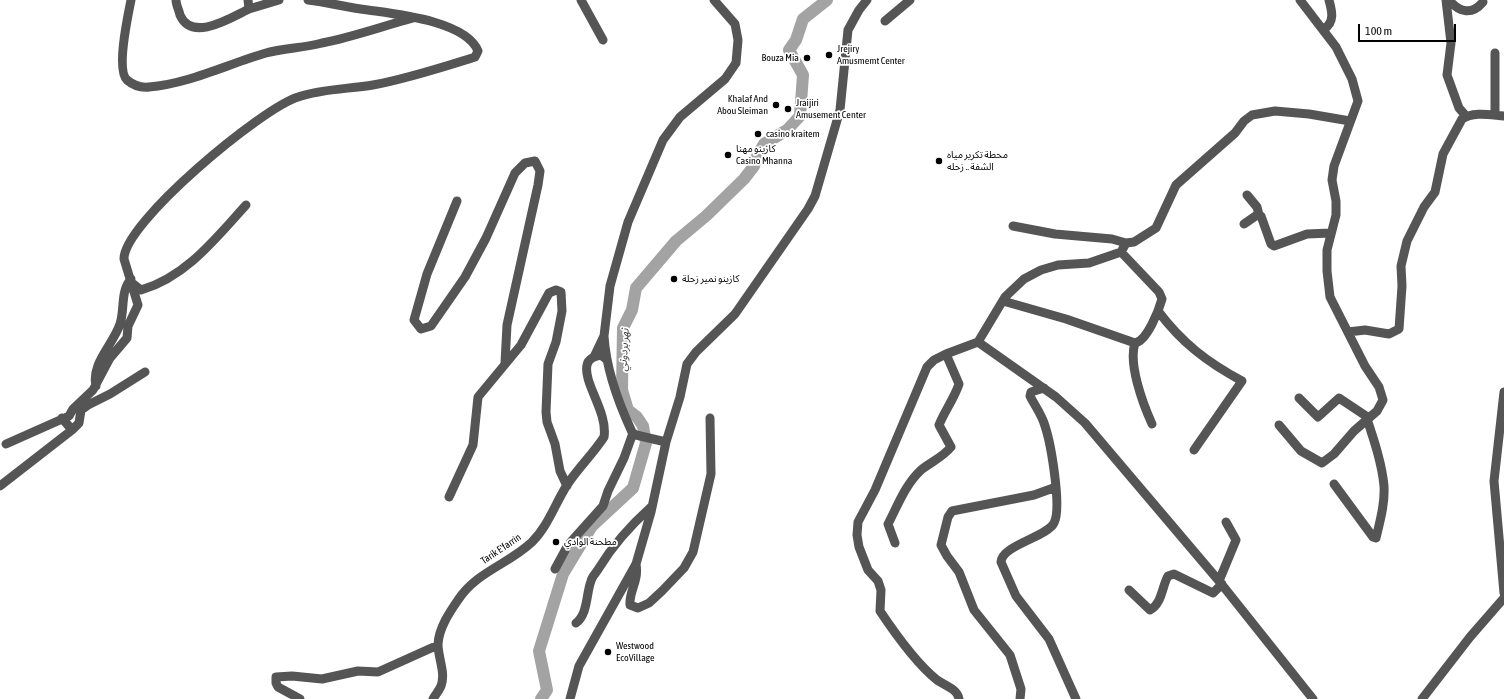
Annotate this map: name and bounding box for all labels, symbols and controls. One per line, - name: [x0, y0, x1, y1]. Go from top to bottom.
- scale bar: [1360, 16, 1458, 42]
- text: 100 m: [1365, 24, 1392, 38]
- place label: Jrejiry Amusmemt Center: [837, 43, 905, 66]
- marker: Jrejiry Amusmemt Center: [824, 50, 834, 60]
- place label: Bouza Mia: [761, 52, 799, 64]
- marker: Bouza Mia: [802, 53, 812, 63]
- place label: Khalaf And Abou Sleiman: [717, 93, 768, 116]
- place label: Jraijiri Amusement Center: [796, 97, 866, 120]
- marker: Khalaf And Abou Sleiman: [771, 100, 781, 110]
- marker: Jraijiri Amusement Center: [783, 104, 793, 114]
- place label: casino kraitem: [766, 128, 820, 140]
- marker: casino kraitem: [753, 129, 763, 139]
- place label: كازينو مهنا Casino Mhanna: [736, 143, 792, 166]
- place label: محطة تكرير مياه الشفة .. زحله: [947, 149, 1008, 172]
- marker: كازينو مهنا Casino Mhanna: [723, 150, 733, 160]
- marker: محطة تكرير مياه الشفة .. زحله: [934, 156, 944, 166]
- place label: كازينو نمير زحلة: [682, 273, 739, 285]
- marker: كازينو نمير زحلة: [669, 274, 679, 284]
- water label: نهر بردوني: [616, 328, 632, 372]
- street label: Tarik E'farrin: [479, 531, 523, 567]
- place label: مطحنة الوادي: [564, 536, 617, 548]
- marker: مطحنة الوادي: [551, 537, 561, 547]
- place label: Westwood EcoVillage: [616, 640, 654, 664]
- marker: Westwood EcoVillage: [603, 647, 613, 657]

